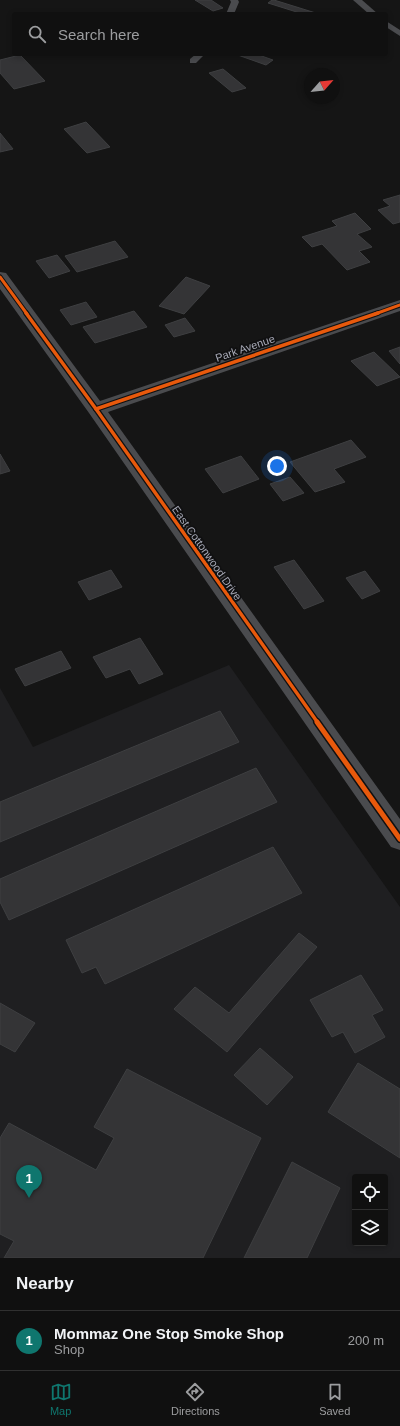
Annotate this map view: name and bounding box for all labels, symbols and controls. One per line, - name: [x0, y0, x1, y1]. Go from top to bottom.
- search box: [12, 12, 388, 56]
- icon: search: [26, 23, 48, 45]
- text: Search here: [58, 26, 140, 43]
- north arrow: [304, 68, 340, 104]
- street label: Park Avenue: [214, 332, 276, 364]
- your location: [267, 456, 287, 476]
- street label: East Cottonwood Drive: [170, 503, 244, 603]
- pin: 1: [16, 1165, 42, 1198]
- map controls: [352, 1174, 388, 1246]
- button: locate: [352, 1174, 388, 1210]
- button: layers: [352, 1210, 388, 1246]
- text: Nearby: [16, 1274, 74, 1293]
- text: Mommaz One Stop Smoke Shop: [54, 1325, 284, 1342]
- text: 1: [25, 1333, 33, 1348]
- text: 200 m: [348, 1333, 384, 1348]
- text: Shop: [54, 1342, 84, 1357]
- tab: Map: [50, 1381, 72, 1417]
- tab: Directions: [171, 1381, 220, 1417]
- tab: Saved: [319, 1381, 350, 1417]

